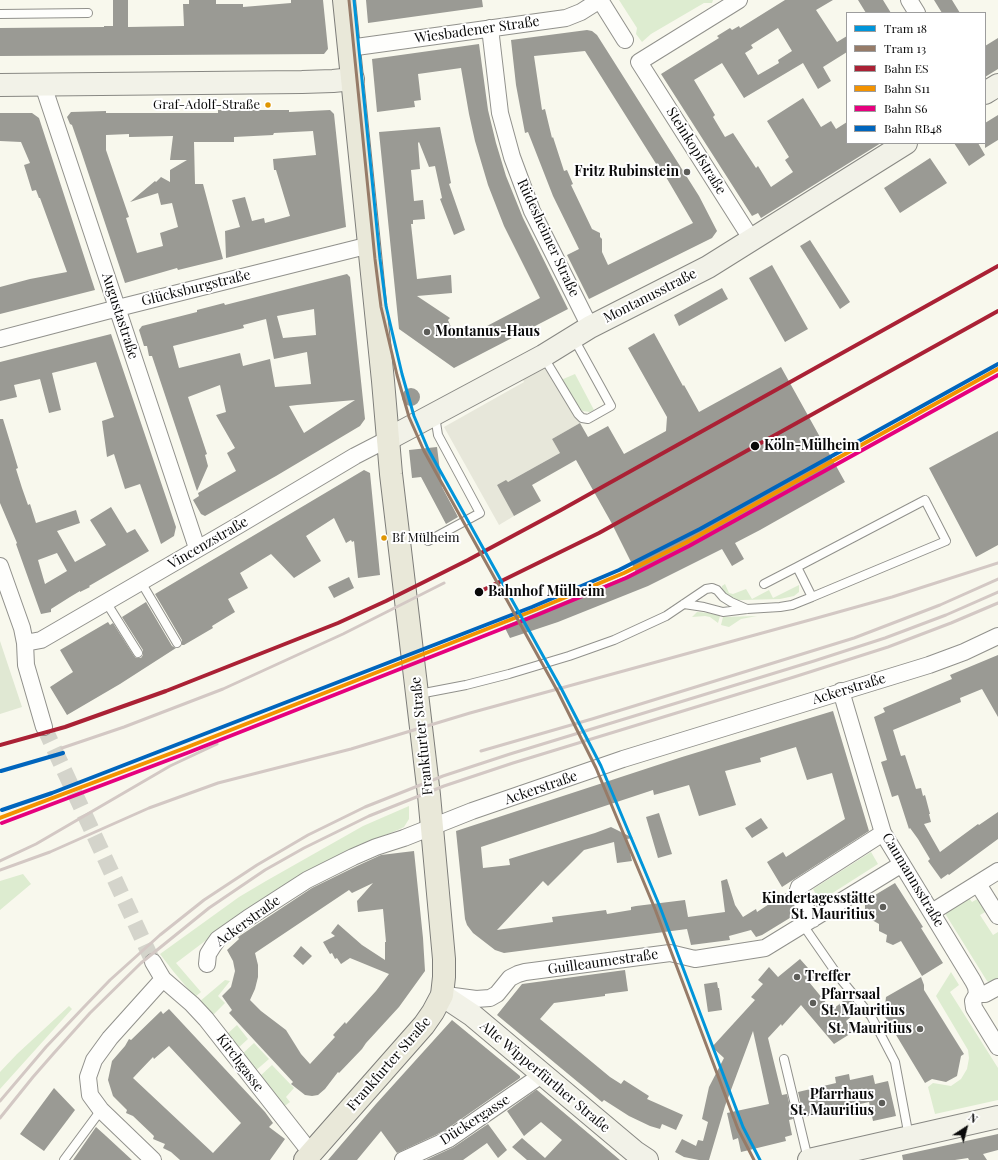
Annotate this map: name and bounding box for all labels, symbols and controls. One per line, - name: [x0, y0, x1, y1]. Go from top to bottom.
- legend: [846, 12, 986, 144]
- street label: Wiesbadener Straße: [413, 13, 541, 47]
- text: Tram 18: [884, 20, 927, 36]
- text: Tram 13: [884, 40, 926, 56]
- text: Bahn ES: [884, 60, 928, 76]
- text: Bahn S11: [884, 80, 930, 96]
- place label: Graf-Adolf-Straße: [153, 97, 260, 113]
- marker: Graf-Adolf-Straße: [263, 100, 273, 110]
- text: Bahn S6: [884, 100, 927, 116]
- street label: Steinkopfstraße: [663, 104, 729, 198]
- text: Bahn RB48: [884, 120, 942, 136]
- place label: Fritz Rubinstein: [574, 164, 679, 180]
- marker: Fritz Rubinstein: [682, 167, 692, 177]
- street label: Rüdesheimer Straße: [513, 176, 583, 300]
- street label: Montanusstraße: [601, 265, 699, 327]
- street label: Glücksburgstraße: [140, 266, 252, 310]
- street label: Augustastraße: [98, 271, 142, 361]
- place label: Montanus-Haus: [435, 324, 540, 340]
- marker: Montanus-Haus: [422, 327, 432, 337]
- place label: Köln-Mülheim: [764, 438, 859, 454]
- marker: Köln-Mülheim: [749, 440, 761, 452]
- street label: Vincenzstraße: [165, 513, 251, 573]
- place label: Bf Mülheim: [392, 530, 460, 546]
- marker: Bf Mülheim: [379, 533, 389, 543]
- place label: Bahnhof Mülheim: [488, 584, 605, 600]
- marker: Bahnhof Mülheim: [473, 586, 485, 598]
- street label: Ackerstraße: [810, 670, 888, 708]
- street label: Frankfurter Straße: [407, 676, 437, 796]
- street label: Ackerstraße: [502, 768, 580, 808]
- street label: Caumannsstraße: [878, 830, 948, 930]
- place label: Kindertagesstätte St. Mauritius: [762, 891, 875, 924]
- street label: Ackerstraße: [212, 892, 284, 950]
- marker: Kindertagesstätte St. Mauritius: [878, 902, 888, 912]
- street label: Guilleaumestraße: [547, 946, 659, 978]
- place label: Treffer: [805, 969, 851, 985]
- marker: Treffer: [792, 972, 802, 982]
- place label: Pfarrsaal St. Mauritius: [821, 987, 905, 1020]
- marker: Pfarrsaal St. Mauritius: [808, 998, 818, 1008]
- street label: Frankfurter Straße: [344, 1014, 434, 1114]
- street label: Alte Wipperfürther Straße: [477, 1018, 613, 1136]
- place label: St. Mauritius: [828, 1021, 912, 1037]
- marker: St. Mauritius: [915, 1024, 925, 1034]
- street label: Kirchgasse: [213, 1031, 267, 1095]
- place label: Pfarrhaus St. Mauritius: [790, 1087, 874, 1120]
- street label: Dückergasse: [437, 1091, 513, 1149]
- marker: Pfarrhaus St. Mauritius: [877, 1098, 887, 1108]
- north arrow: [946, 1108, 986, 1148]
- text: N: [966, 1109, 981, 1126]

